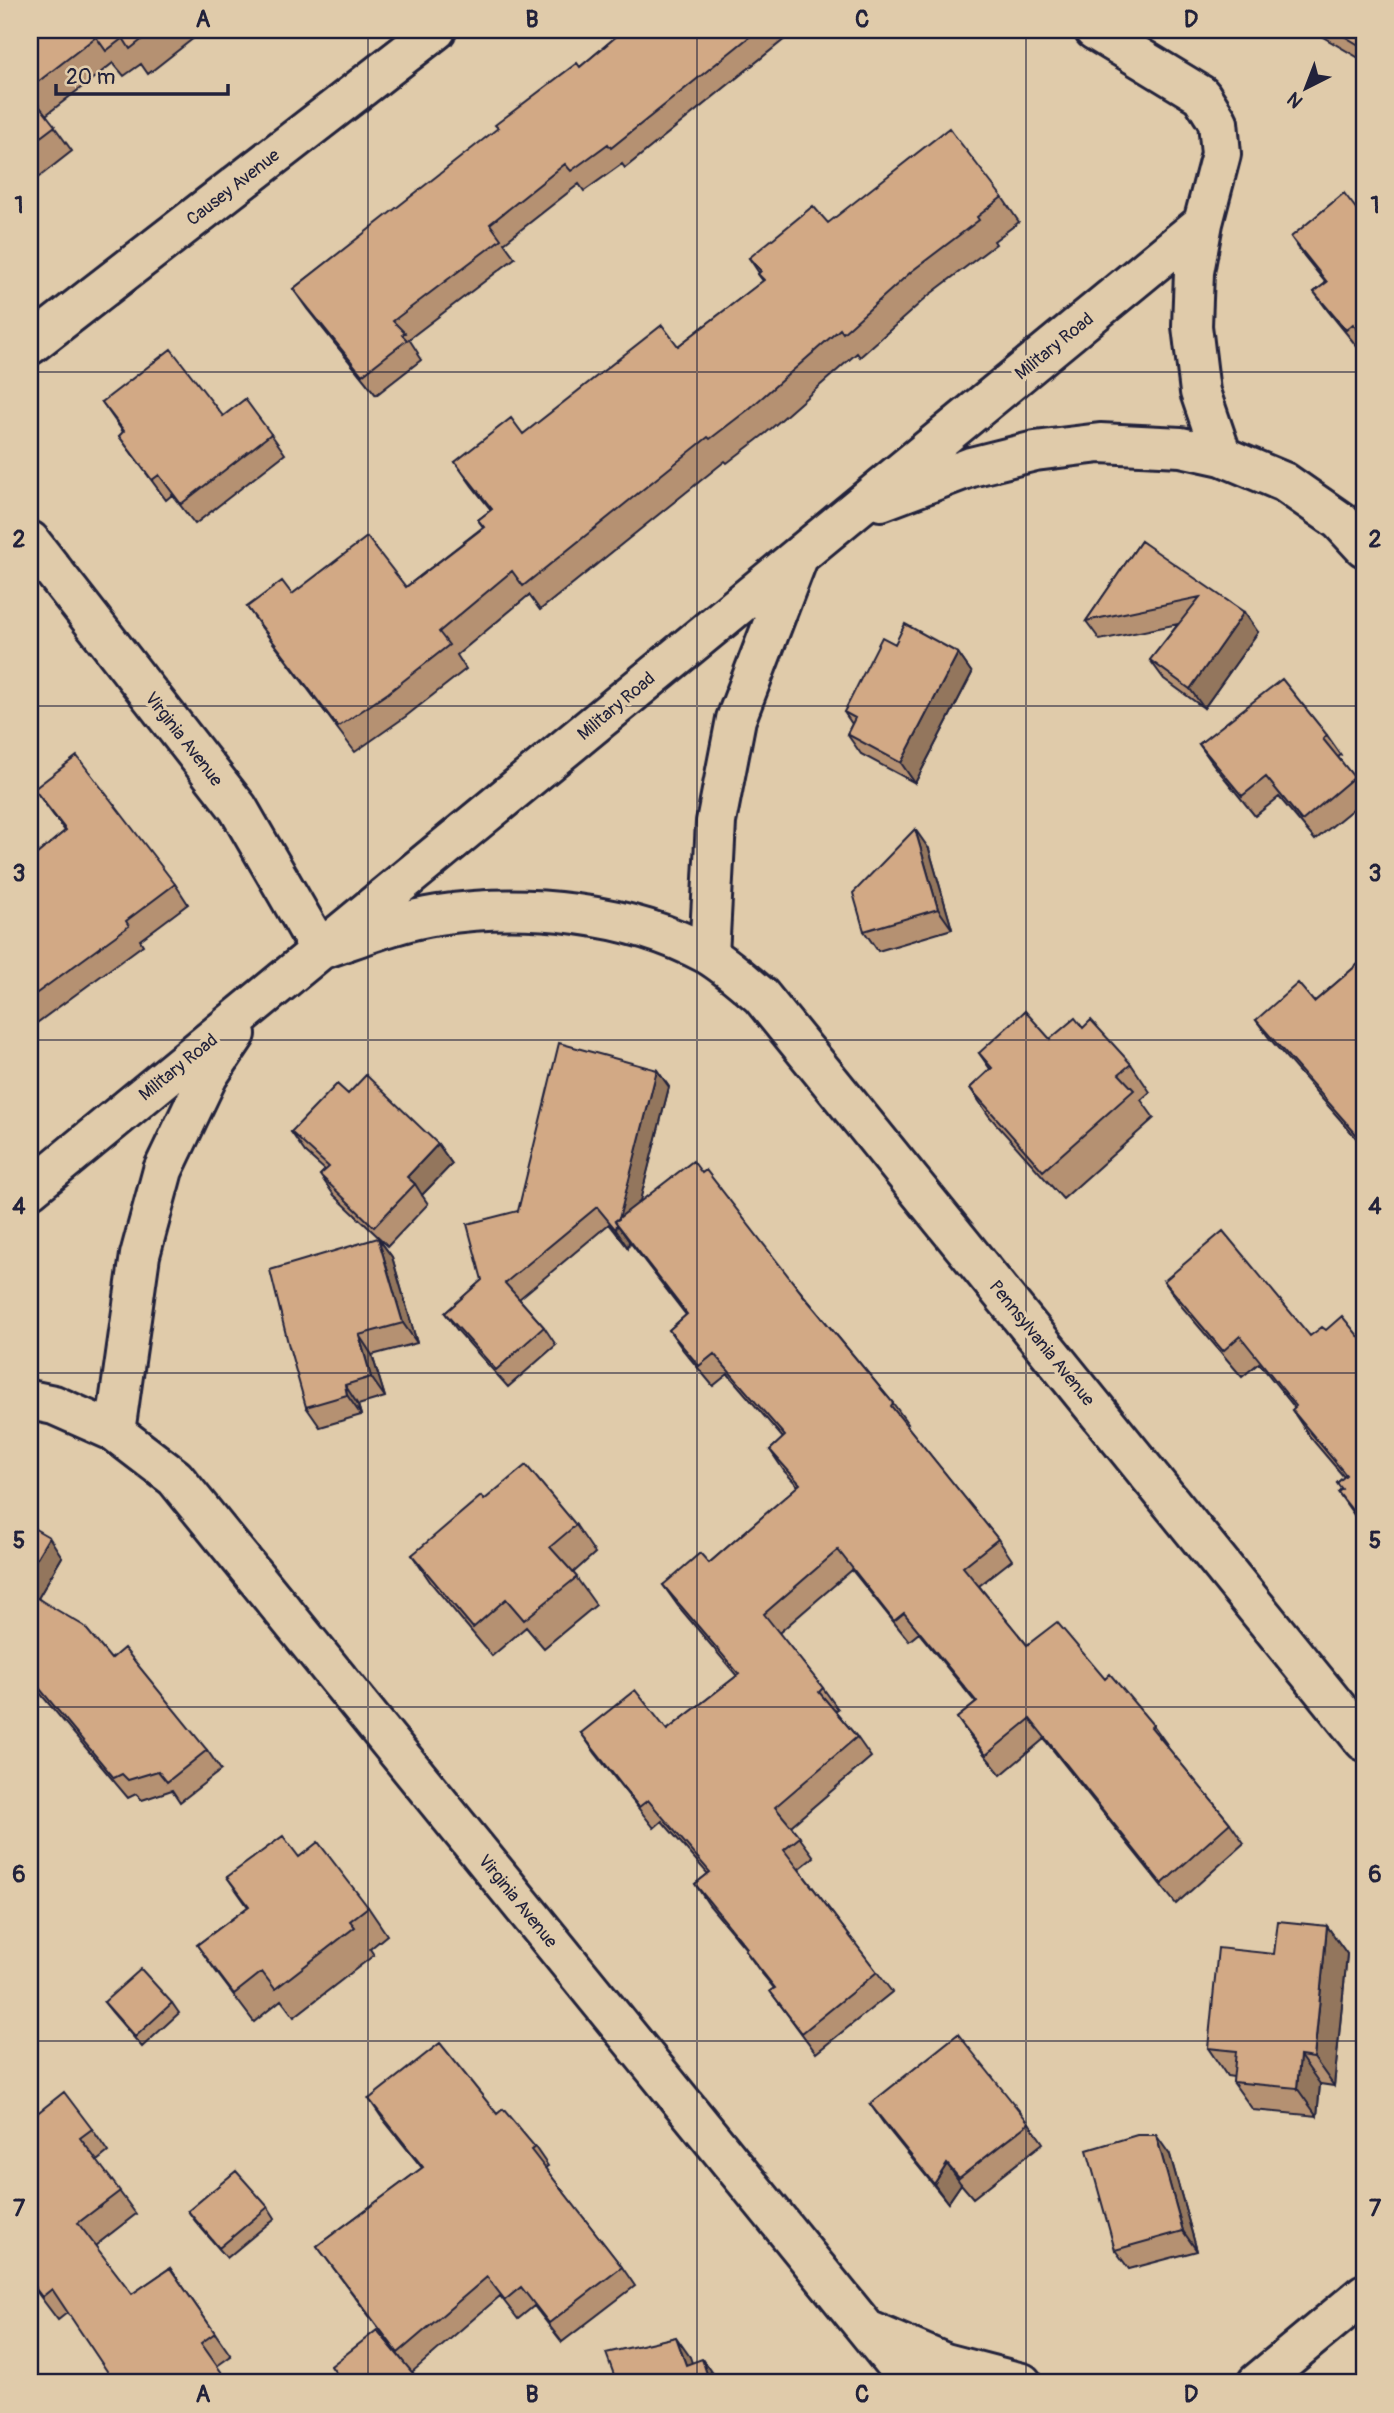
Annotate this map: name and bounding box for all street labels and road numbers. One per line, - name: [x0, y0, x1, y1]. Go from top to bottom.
- street label: Causey Avenue: [182, 144, 285, 231]
- street label: Military Road: [1010, 308, 1098, 385]
- street label: Military Road: [573, 667, 660, 746]
- street label: Virginia Avenue: [140, 688, 228, 791]
- street label: Military Road: [134, 1029, 222, 1106]
- street label: Pennsylvania Avenue: [984, 1276, 1100, 1411]
- street label: Virginia Avenue: [473, 1850, 562, 1953]

